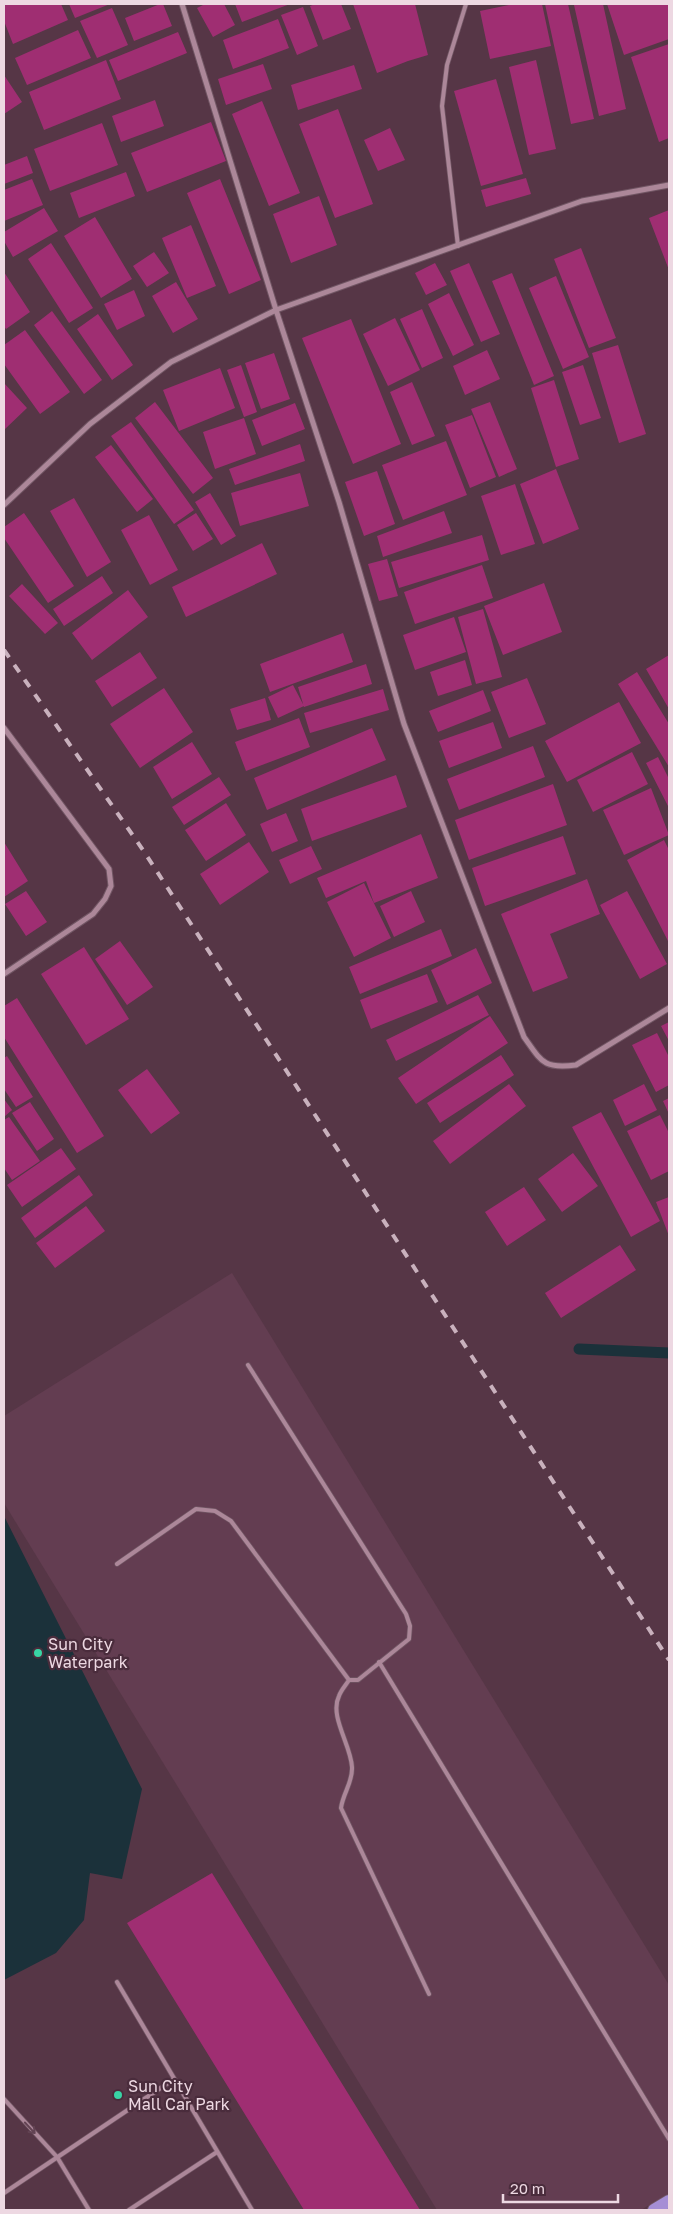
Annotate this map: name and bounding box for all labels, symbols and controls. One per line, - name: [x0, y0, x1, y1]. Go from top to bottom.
- place label: Sun City Waterpark: [48, 1634, 128, 1672]
- marker: Sun City Waterpark: [32, 1647, 44, 1659]
- place label: Sun City Mall Car Park: [128, 2076, 230, 2114]
- marker: Sun City Mall Car Park: [112, 2089, 124, 2101]
- one-way arrow: [24, 2122, 36, 2135]
- scale bar: [503, 2172, 618, 2204]
- text: 20 m: [510, 2179, 545, 2197]

